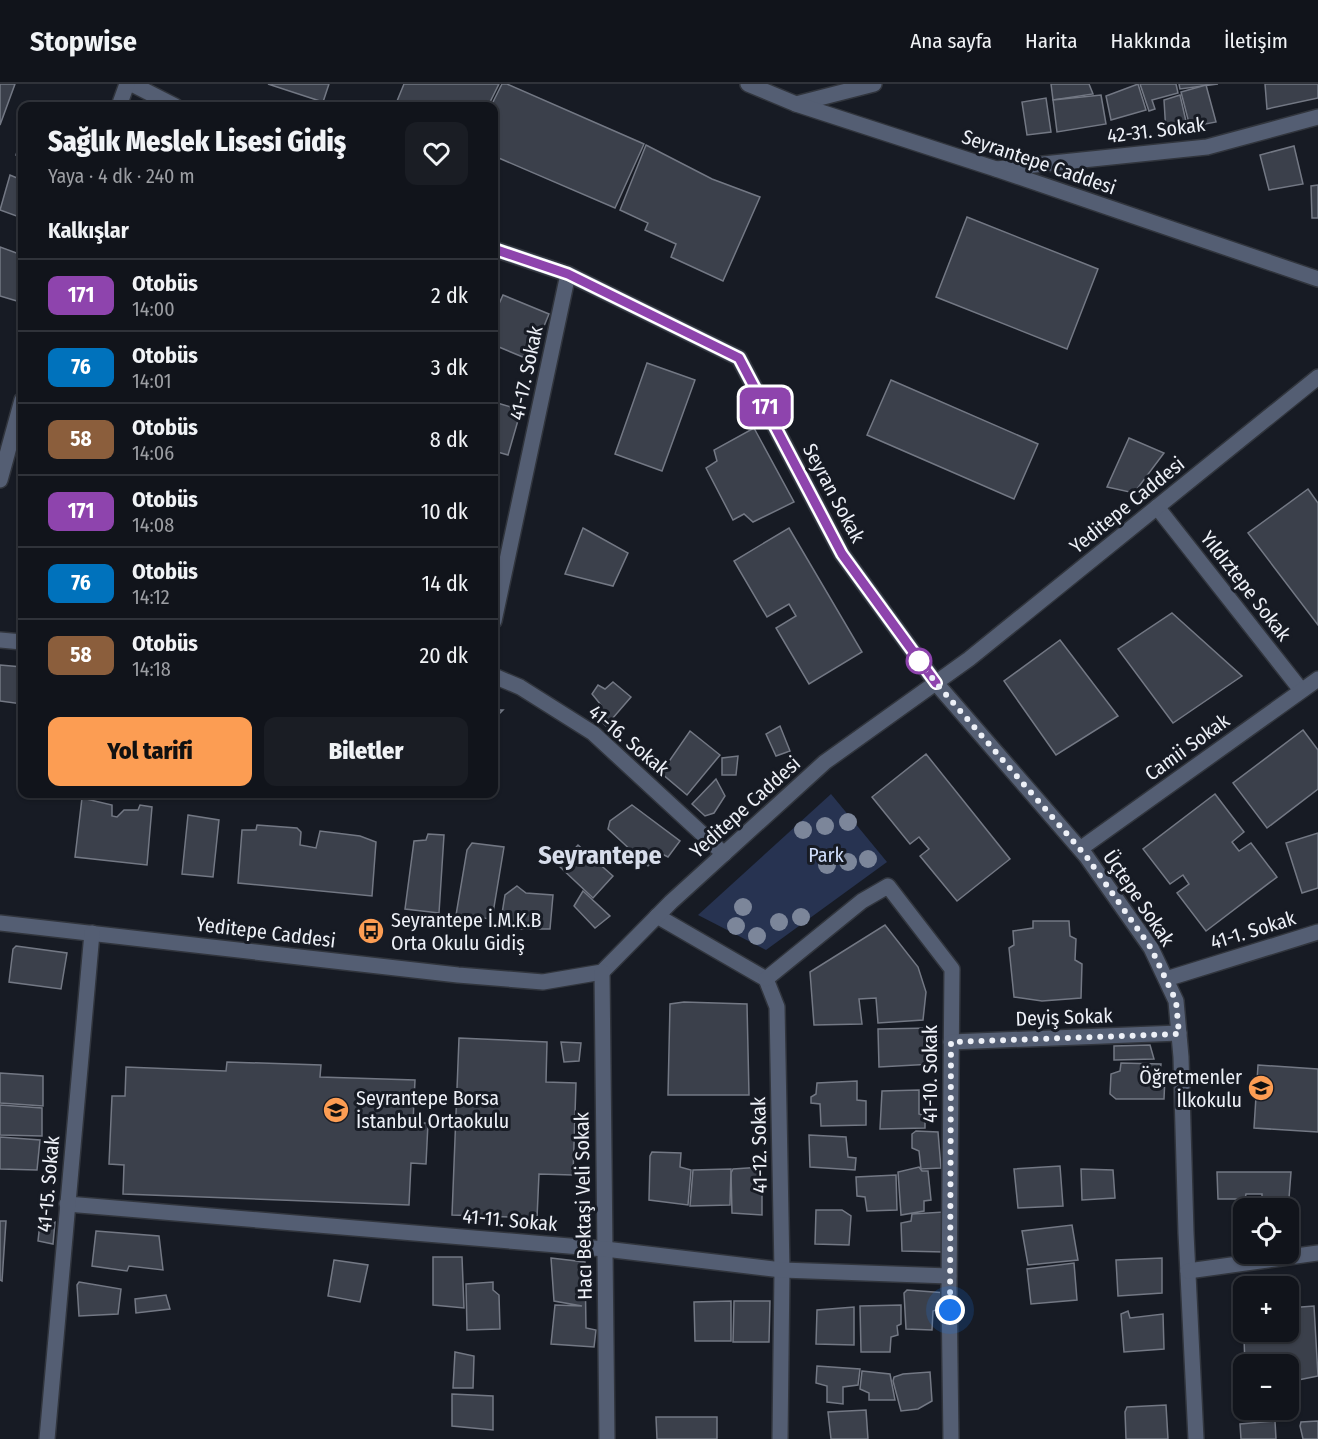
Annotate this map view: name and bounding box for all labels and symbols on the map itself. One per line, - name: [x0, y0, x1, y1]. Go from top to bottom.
- street label: 42-31. Sokak: [1106, 112, 1207, 148]
- street label: Seyrantepe Caddesi: [959, 124, 1119, 200]
- street label: 41-17. Sokak: [504, 323, 548, 422]
- line badge: 171: [730, 388, 800, 426]
- street label: Seyran Sokak: [798, 439, 870, 547]
- street label: Yeditepe Caddesi: [1065, 451, 1189, 559]
- street label: Yıldıztepe Sokak: [1196, 526, 1297, 646]
- unlabelled marker: [906, 648, 932, 674]
- street label: 41-16. Sokak: [584, 699, 675, 781]
- street label: Camii Sokak: [1140, 708, 1234, 786]
- street label: Yeditepe Caddesi: [685, 751, 805, 863]
- district label: Seyrantepe: [538, 840, 662, 871]
- park label: Park: [808, 843, 844, 867]
- street label: Üçtepe Sokak: [1098, 846, 1180, 951]
- street label: 41-1. Sokak: [1208, 906, 1299, 954]
- place label: Seyrantepe İ.M.K.B Orta Okulu Gidiş: [391, 908, 541, 956]
- street label: Yeditepe Caddesi: [195, 912, 337, 952]
- bus stop icon: Seyrantepe İ.M.K.B Orta Okulu Gidiş: [356, 916, 386, 946]
- street label: Deyiş Sokak: [1015, 1003, 1114, 1032]
- street label: 41-10. Sokak: [918, 1024, 942, 1123]
- place label: Öğretmenler İlkokulu: [1139, 1065, 1242, 1112]
- school or university icon: Öğretmenler İlkokulu: [1246, 1073, 1276, 1103]
- place label: Seyrantepe Borsa İstanbul Ortaokulu: [356, 1086, 509, 1133]
- school or university icon: Seyrantepe Borsa İstanbul Ortaokulu: [321, 1095, 351, 1125]
- street label: 41-12. Sokak: [746, 1096, 772, 1193]
- street label: Hacı Bektaşi Veli Sokak: [569, 1111, 598, 1300]
- street label: 41-15. Sokak: [32, 1134, 64, 1233]
- street label: 41-11. Sokak: [462, 1204, 559, 1236]
- your location: [935, 1295, 965, 1325]

